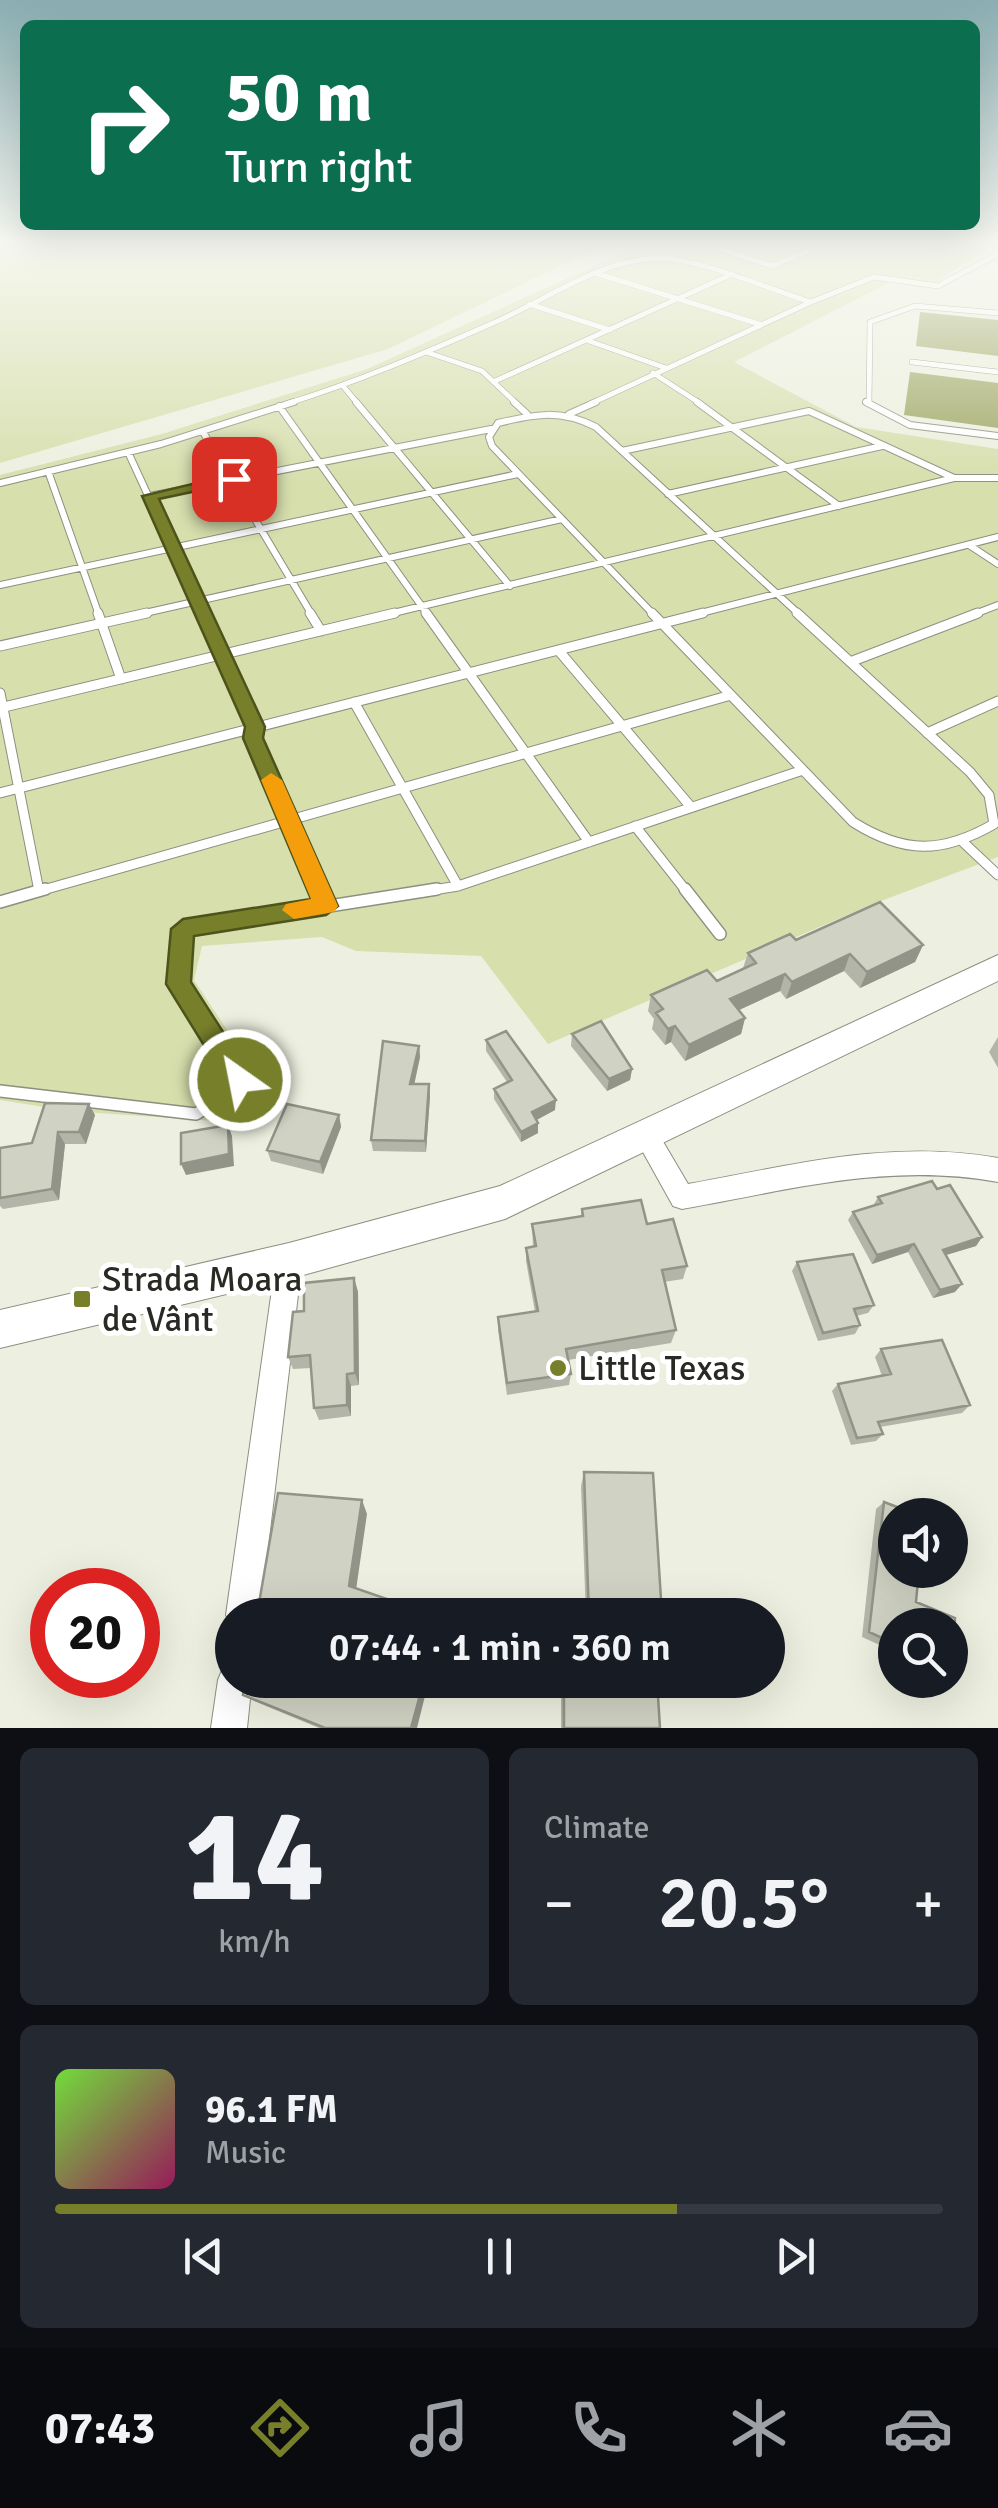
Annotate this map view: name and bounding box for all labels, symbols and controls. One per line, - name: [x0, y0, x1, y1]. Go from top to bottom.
- text: 50 m: [225, 54, 373, 140]
- icon: right: [60, 60, 190, 190]
- text: Turn right: [225, 140, 413, 195]
- pin: [192, 437, 277, 522]
- icon: arrive: [207, 452, 262, 507]
- position arrow: [188, 1028, 292, 1132]
- place label: Strada Moara de Vânt: [102, 1258, 303, 1341]
- marker: Strada Moara de Vânt: [71, 1288, 93, 1310]
- place label: Little Texas: [578, 1347, 745, 1390]
- marker: Little Texas: [547, 1357, 569, 1379]
- map controls: [878, 1498, 968, 1698]
- button: sound: [878, 1498, 968, 1588]
- speed limit sign: 20: [30, 1568, 160, 1698]
- button: search: [878, 1608, 968, 1698]
- text: 07:44 · 1 min · 360 m: [329, 1624, 671, 1671]
- text: 14: [184, 1777, 325, 1937]
- text: Climate: [544, 1808, 650, 1847]
- text: 20.5°: [658, 1856, 829, 1949]
- text: −: [544, 1870, 574, 1938]
- text: +: [913, 1870, 943, 1938]
- text: km/h: [218, 1922, 291, 1961]
- text: 96.1 FM: [205, 2086, 338, 2133]
- text: Music: [205, 2133, 286, 2172]
- icon: previous: [176, 2229, 231, 2284]
- icon: pause: [472, 2229, 527, 2284]
- icon: next: [768, 2229, 823, 2284]
- icon: directions: [245, 2393, 315, 2463]
- icon: music: [404, 2393, 474, 2463]
- icon: phone: [564, 2393, 634, 2463]
- icon: climate: [724, 2393, 794, 2463]
- icon: car: [883, 2393, 953, 2463]
- text: 07:43: [45, 2401, 155, 2456]

